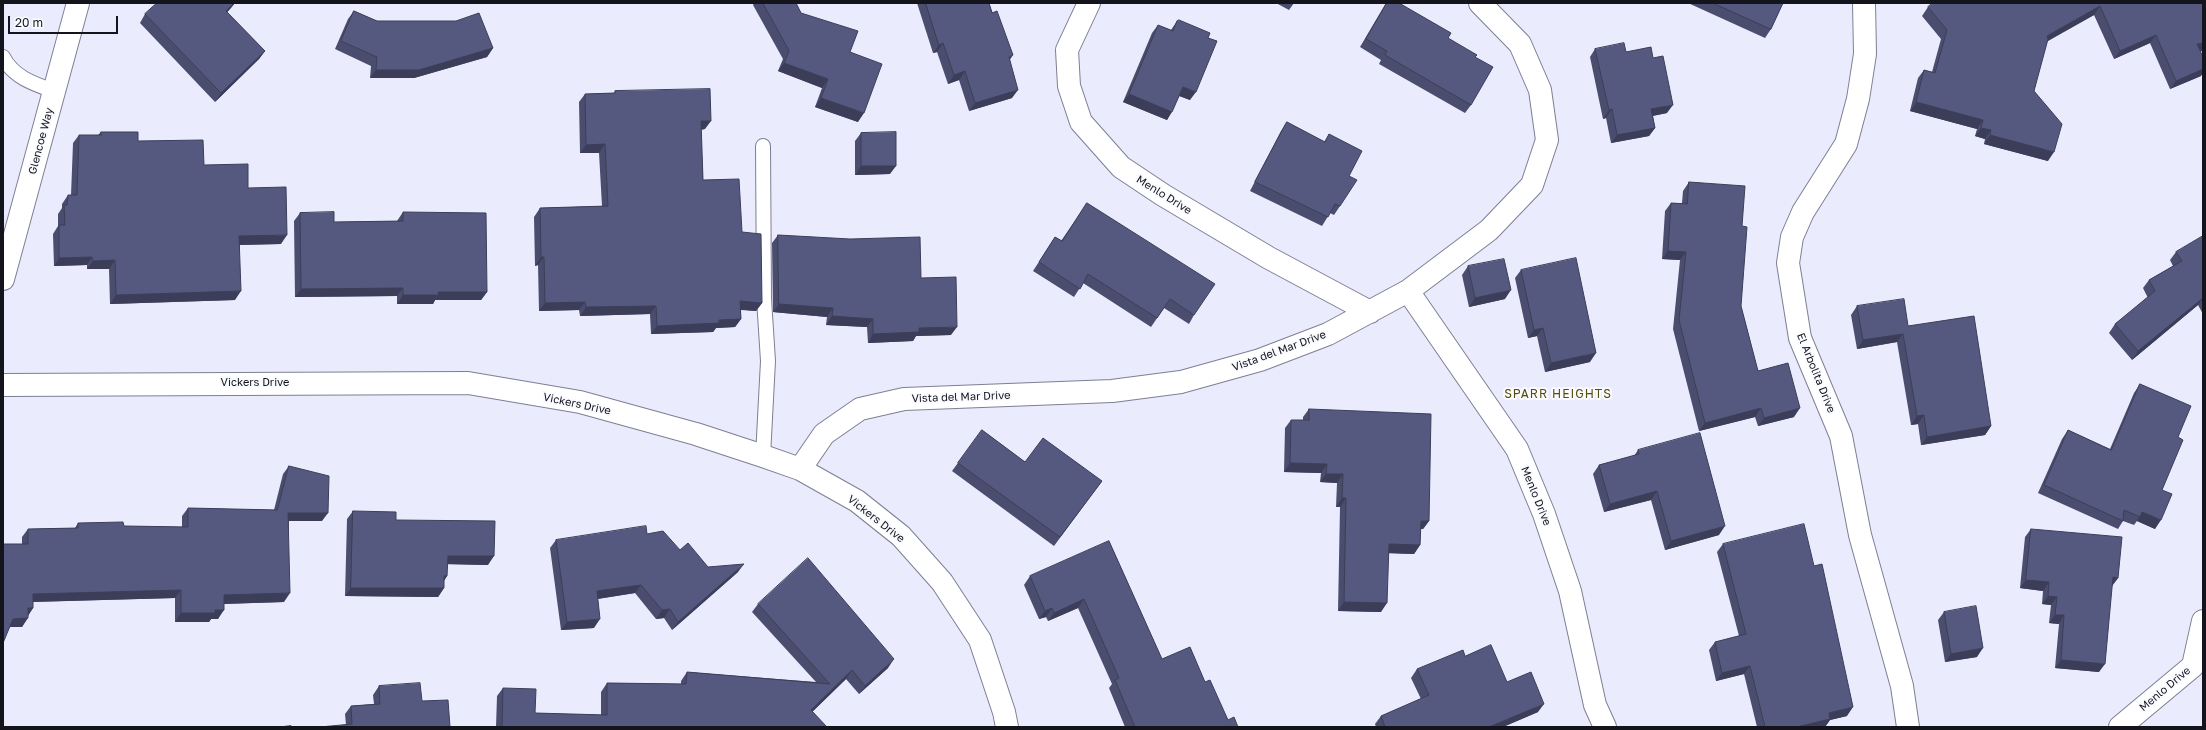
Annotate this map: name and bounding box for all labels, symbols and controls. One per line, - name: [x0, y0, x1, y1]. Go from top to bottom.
- scale bar: [10, 8, 120, 34]
- text: 20 m: [15, 15, 43, 30]
- street label: Glencoe Way: [26, 106, 56, 176]
- street label: Menlo Drive: [1134, 173, 1194, 217]
- street label: Vista del Mar Drive: [1230, 328, 1328, 374]
- street label: El Arbolita Drive: [1794, 331, 1838, 415]
- street label: Vickers Drive: [221, 376, 289, 390]
- district label: SPARR HEIGHTS: [1504, 387, 1612, 401]
- street label: Vista del Mar Drive: [911, 389, 1011, 405]
- street label: Vickers Drive: [542, 390, 612, 418]
- street label: Menlo Drive: [1518, 464, 1554, 528]
- street label: Vickers Drive: [845, 493, 907, 545]
- street label: Menlo Drive: [2137, 664, 2193, 714]

